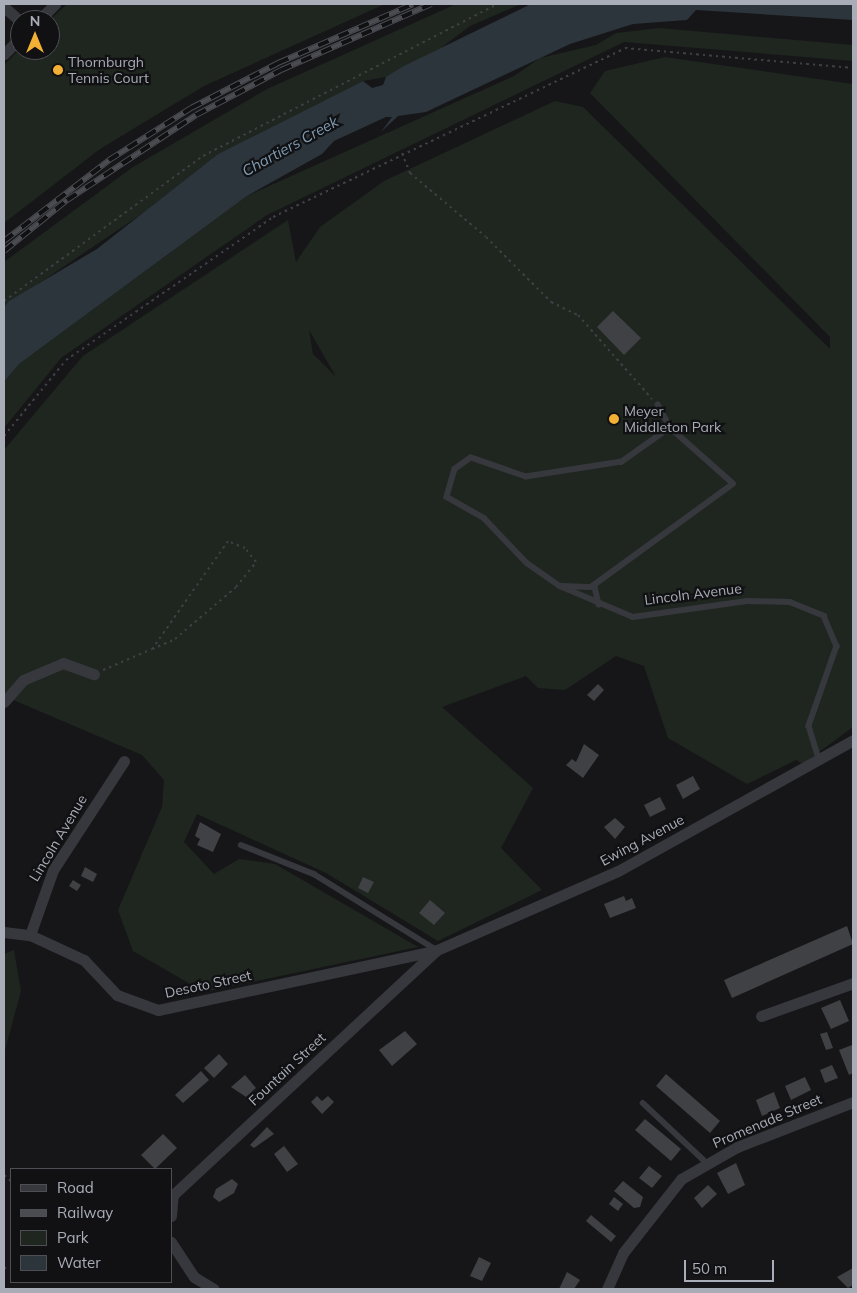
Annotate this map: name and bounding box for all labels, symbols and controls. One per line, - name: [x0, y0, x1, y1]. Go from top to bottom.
- north arrow: [10, 10, 60, 60]
- text: N: [30, 12, 40, 30]
- place label: Thornburgh Tennis Court: [68, 54, 149, 86]
- marker: Thornburgh Tennis Court: [52, 64, 64, 76]
- water label: Chartiers Creek: [239, 112, 341, 180]
- place label: Meyer Middleton Park: [624, 403, 721, 436]
- marker: Meyer Middleton Park: [608, 413, 620, 425]
- street label: Lincoln Avenue: [643, 580, 743, 608]
- street label: Lincoln Avenue: [26, 792, 90, 884]
- street label: Ewing Avenue: [597, 811, 687, 869]
- street label: Desoto Street: [163, 967, 253, 1001]
- street label: Fountain Street: [245, 1029, 329, 1109]
- street label: Promenade Street: [710, 1090, 824, 1152]
- legend: [10, 1168, 172, 1283]
- text: Road: [57, 1178, 94, 1197]
- text: Railway: [57, 1203, 113, 1222]
- text: Park: [57, 1228, 89, 1247]
- scale bar: [687, 1250, 777, 1282]
- text: Water: [57, 1253, 101, 1272]
- text: 50 m: [692, 1259, 727, 1278]

